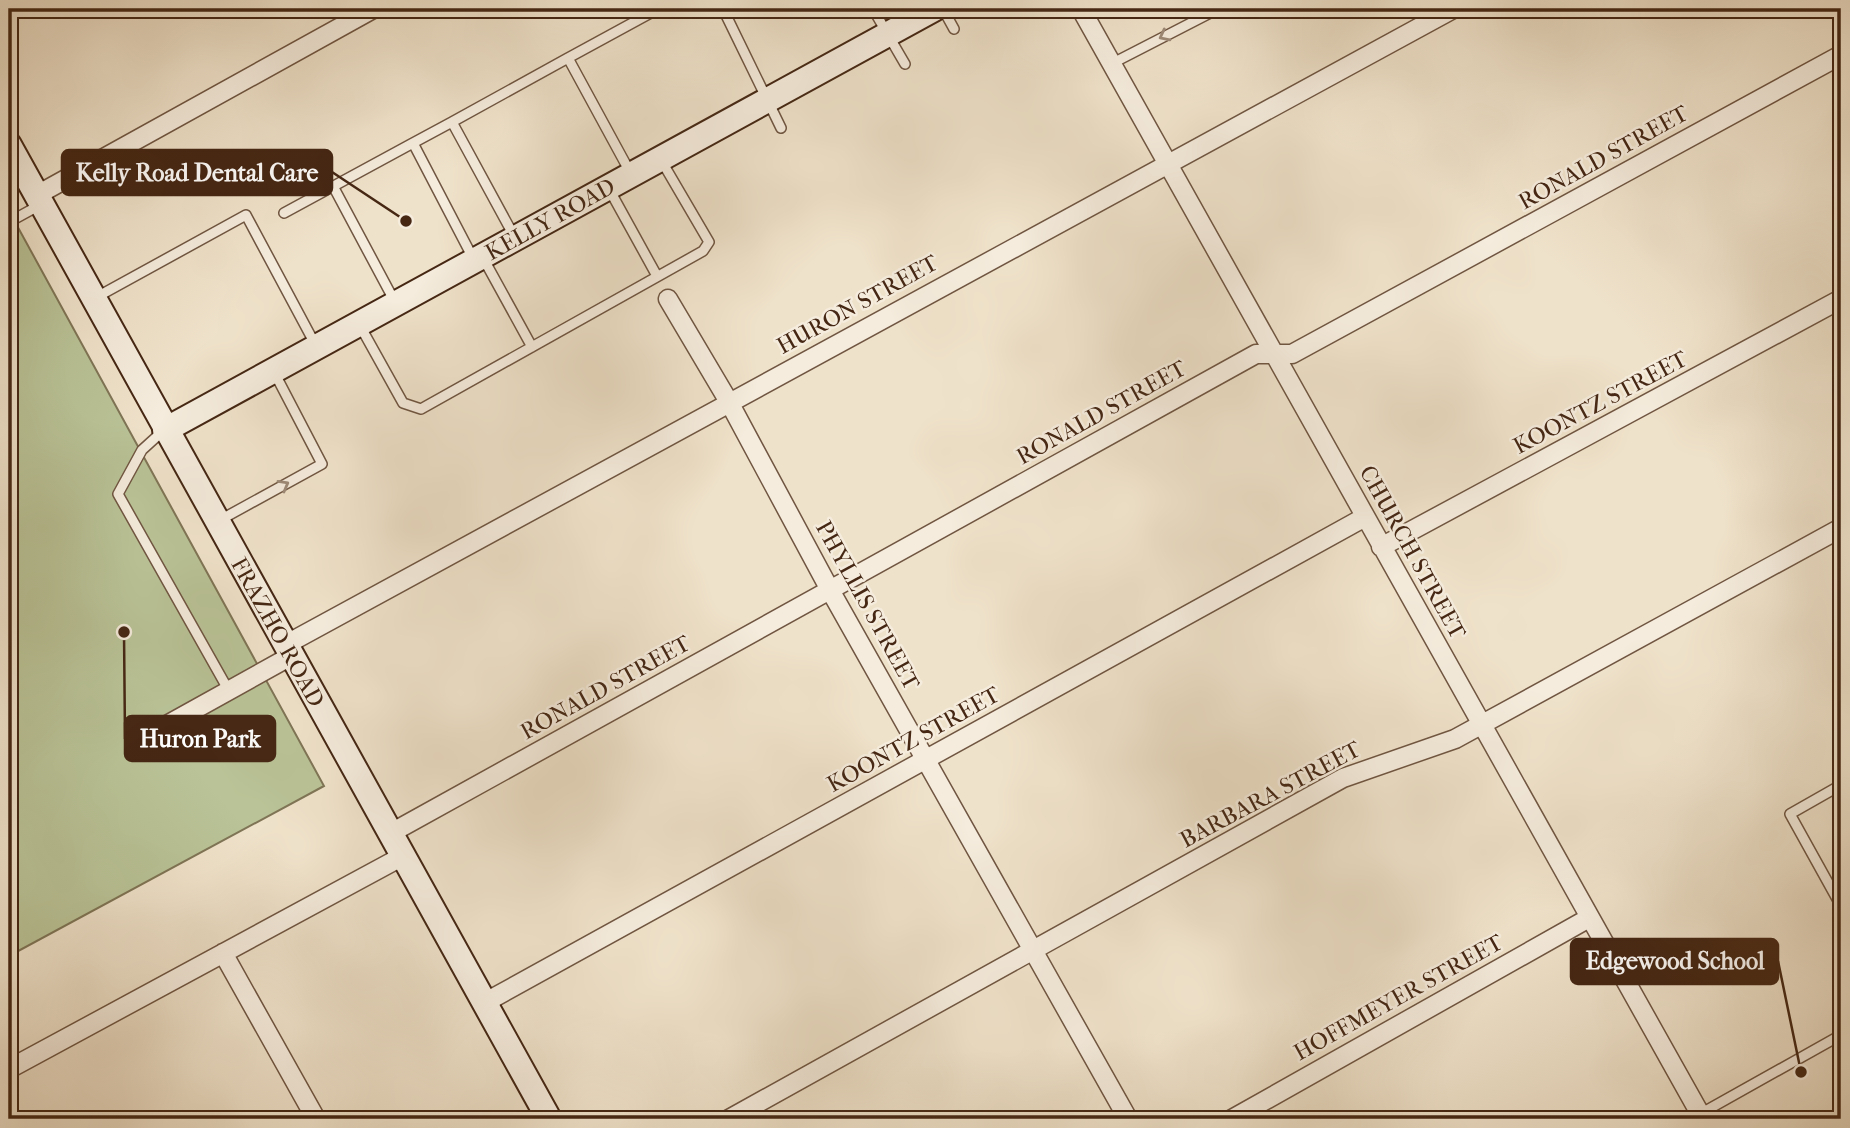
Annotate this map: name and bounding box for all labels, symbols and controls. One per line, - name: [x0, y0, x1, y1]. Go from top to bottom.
- one-way arrow: [1159, 28, 1172, 42]
- street label: RONALD STREET: [1514, 99, 1693, 215]
- callout: Kelly Road Dental Care: [62, 150, 332, 195]
- text: Kelly Road Dental Care: [76, 159, 318, 187]
- street label: KELLY ROAD: [481, 173, 620, 266]
- street label: HURON STREET: [772, 249, 943, 360]
- street label: KOONTZ STREET: [1509, 345, 1692, 460]
- street label: RONALD STREET: [1012, 354, 1191, 470]
- street label: CHURCH STREET: [1354, 461, 1472, 644]
- one-way arrow: [277, 480, 290, 493]
- street label: PHYLLIS STREET: [810, 516, 925, 695]
- street label: FRAZHO ROAD: [225, 553, 330, 712]
- street label: RONALD STREET: [516, 629, 695, 745]
- street label: KOONTZ STREET: [822, 681, 1005, 798]
- callout: Huron Park: [125, 716, 275, 761]
- text: Huron Park: [139, 725, 261, 753]
- street label: BARBARA STREET: [1175, 735, 1366, 853]
- street label: HOFFMEYER STREET: [1289, 928, 1508, 1066]
- callout: Edgewood School: [1571, 939, 1778, 984]
- text: Edgewood School: [1585, 947, 1765, 975]

